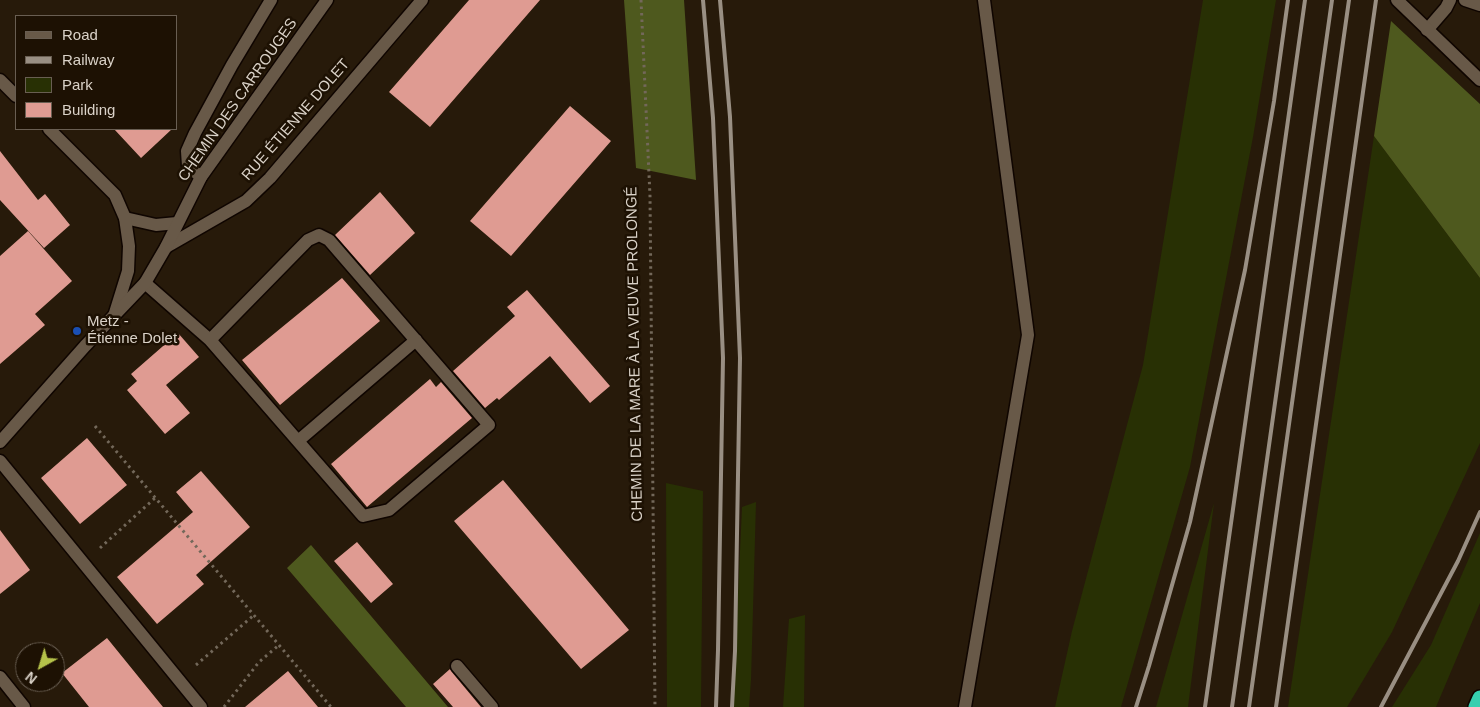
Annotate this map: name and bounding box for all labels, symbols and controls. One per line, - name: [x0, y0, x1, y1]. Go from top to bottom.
- legend: [15, 15, 178, 130]
- street label: CHEMIN DES CARROUGES: [175, 15, 301, 185]
- text: Road: [62, 26, 98, 43]
- text: Railway: [62, 51, 115, 68]
- street label: RUE ÉTIENNE DOLET: [238, 56, 354, 184]
- text: Park: [62, 76, 93, 93]
- text: Building: [62, 101, 115, 118]
- street label: CHEMIN DE LA MARE À LA VEUVE PROLONGÉ: [623, 186, 647, 522]
- place label: Metz - Étienne Dolet: [87, 313, 177, 348]
- marker: Metz - Étienne Dolet: [71, 325, 83, 337]
- north arrow: [15, 642, 65, 692]
- text: N: [22, 668, 40, 687]

